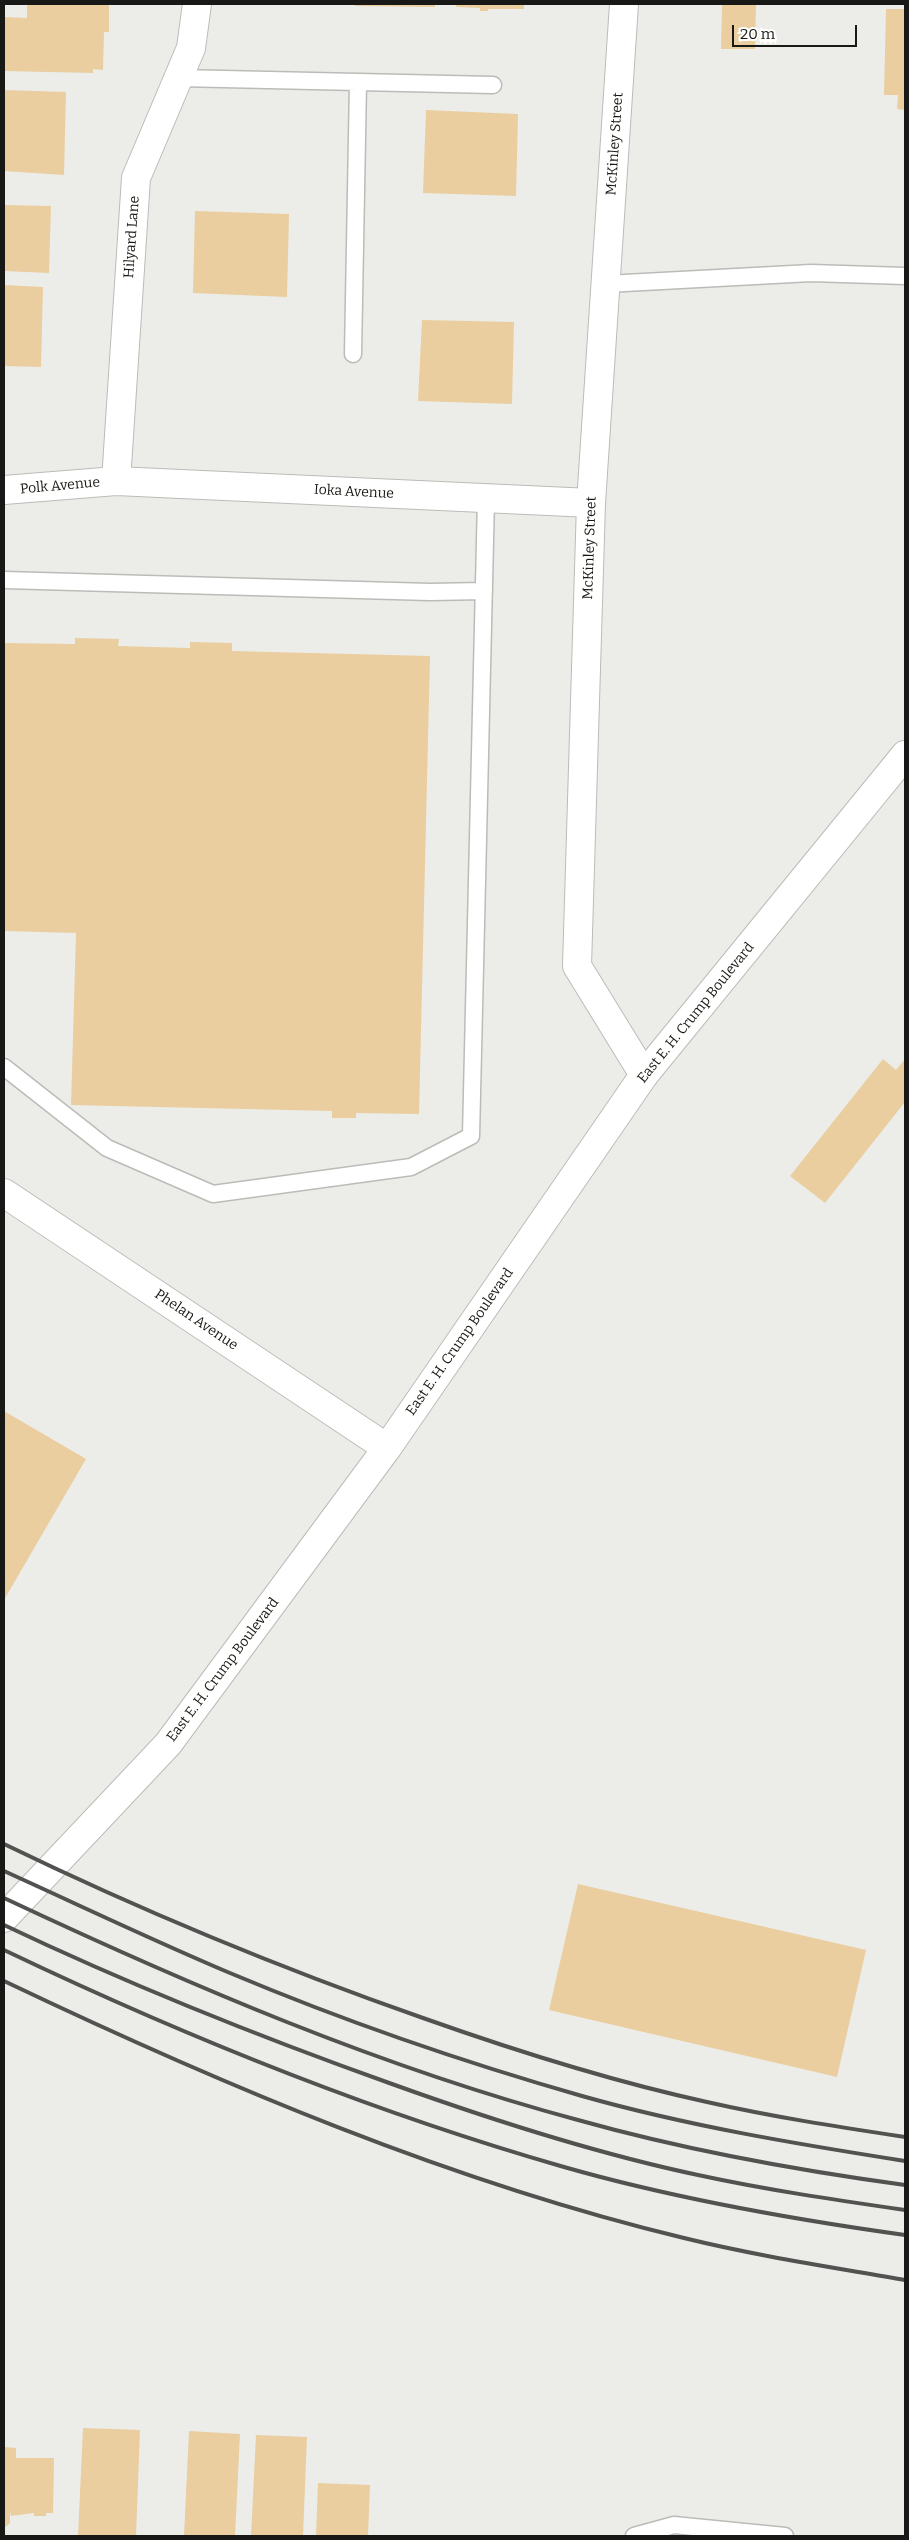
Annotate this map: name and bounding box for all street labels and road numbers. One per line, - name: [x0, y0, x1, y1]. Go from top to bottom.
- street label: McKinley Street: [603, 92, 627, 196]
- street label: Hilyard Lane: [121, 195, 143, 279]
- street label: Polk Avenue: [19, 474, 101, 498]
- street label: Ioka Avenue: [314, 482, 394, 502]
- street label: McKinley Street: [580, 496, 600, 600]
- street label: East E. H. Crump Boulevard: [634, 939, 758, 1087]
- street label: East E. H. Crump Boulevard: [403, 1265, 517, 1419]
- street label: Phelan Avenue: [151, 1286, 241, 1354]
- street label: East E. H. Crump Boulevard: [163, 1595, 283, 1745]

